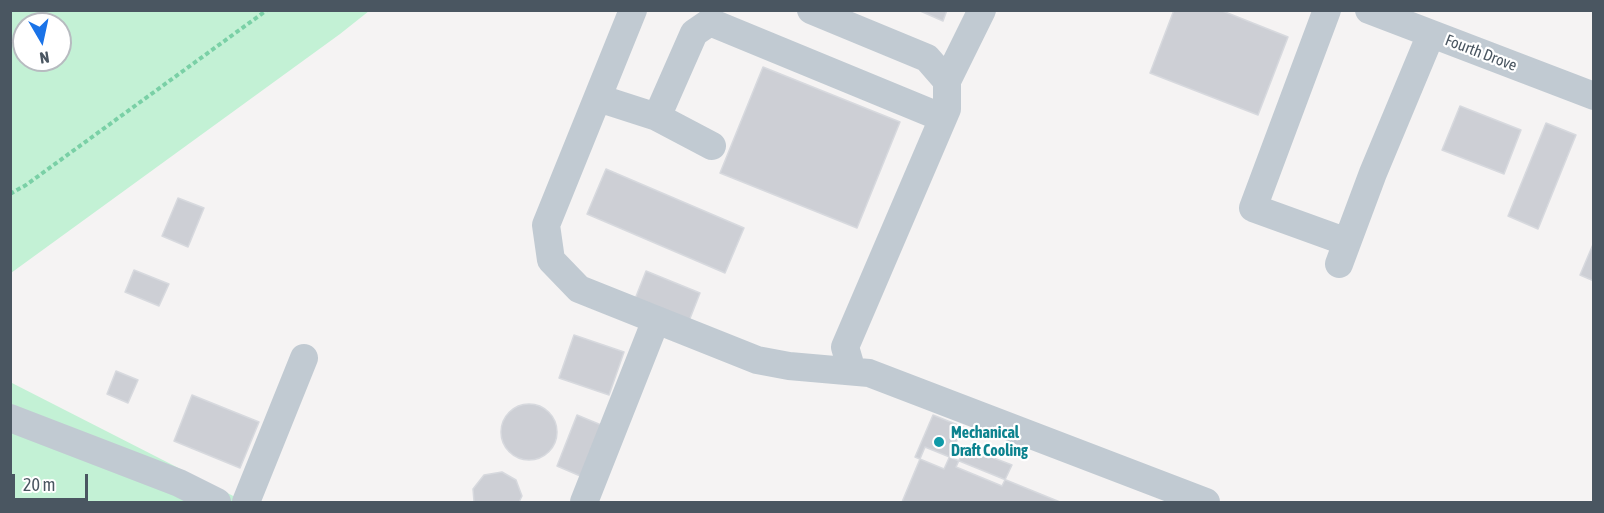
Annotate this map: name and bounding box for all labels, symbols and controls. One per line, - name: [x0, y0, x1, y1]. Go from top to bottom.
- north arrow: [12, 12, 72, 72]
- street label: Fourth Drove: [1442, 31, 1520, 75]
- text: N: [38, 48, 51, 67]
- place label: Mechanical Draft Cooling: [951, 423, 1028, 461]
- marker: Mechanical Draft Cooling: [932, 435, 946, 449]
- scale bar: [15, 462, 92, 500]
- text: 20 m: [23, 474, 55, 495]

